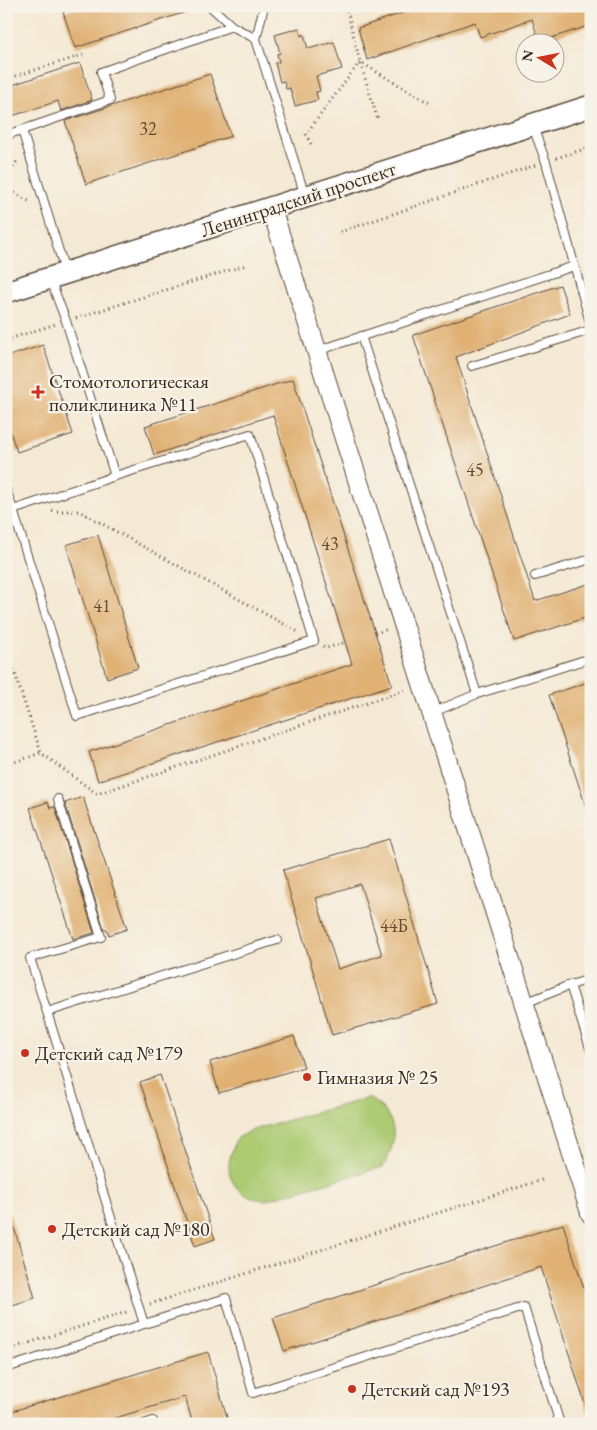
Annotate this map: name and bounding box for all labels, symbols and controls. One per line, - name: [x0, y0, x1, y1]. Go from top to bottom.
- north arrow: [514, 32, 564, 82]
- text: N: [517, 48, 537, 63]
- house number: 32: [139, 117, 157, 140]
- street label: Ленинградский проспект: [197, 155, 399, 243]
- place label: Стомотологическая поликлиника №11: [49, 368, 209, 417]
- marker: Стомотологическая поликлиника №11: [31, 385, 45, 399]
- house number: 45: [466, 458, 484, 481]
- house number: 43: [321, 532, 339, 555]
- house number: 41: [93, 594, 111, 617]
- house number: 44Б: [380, 914, 408, 937]
- place label: Детский сад №179: [35, 1040, 183, 1066]
- marker: Детский сад №179: [19, 1047, 31, 1059]
- place label: Гимназия № 25: [317, 1064, 438, 1090]
- marker: Гимназия № 25: [301, 1071, 313, 1083]
- place label: Детский сад №180: [62, 1216, 210, 1242]
- marker: Детский сад №180: [46, 1223, 58, 1235]
- place label: Детский сад №193: [362, 1376, 510, 1402]
- marker: Детский сад №193: [346, 1383, 358, 1395]

